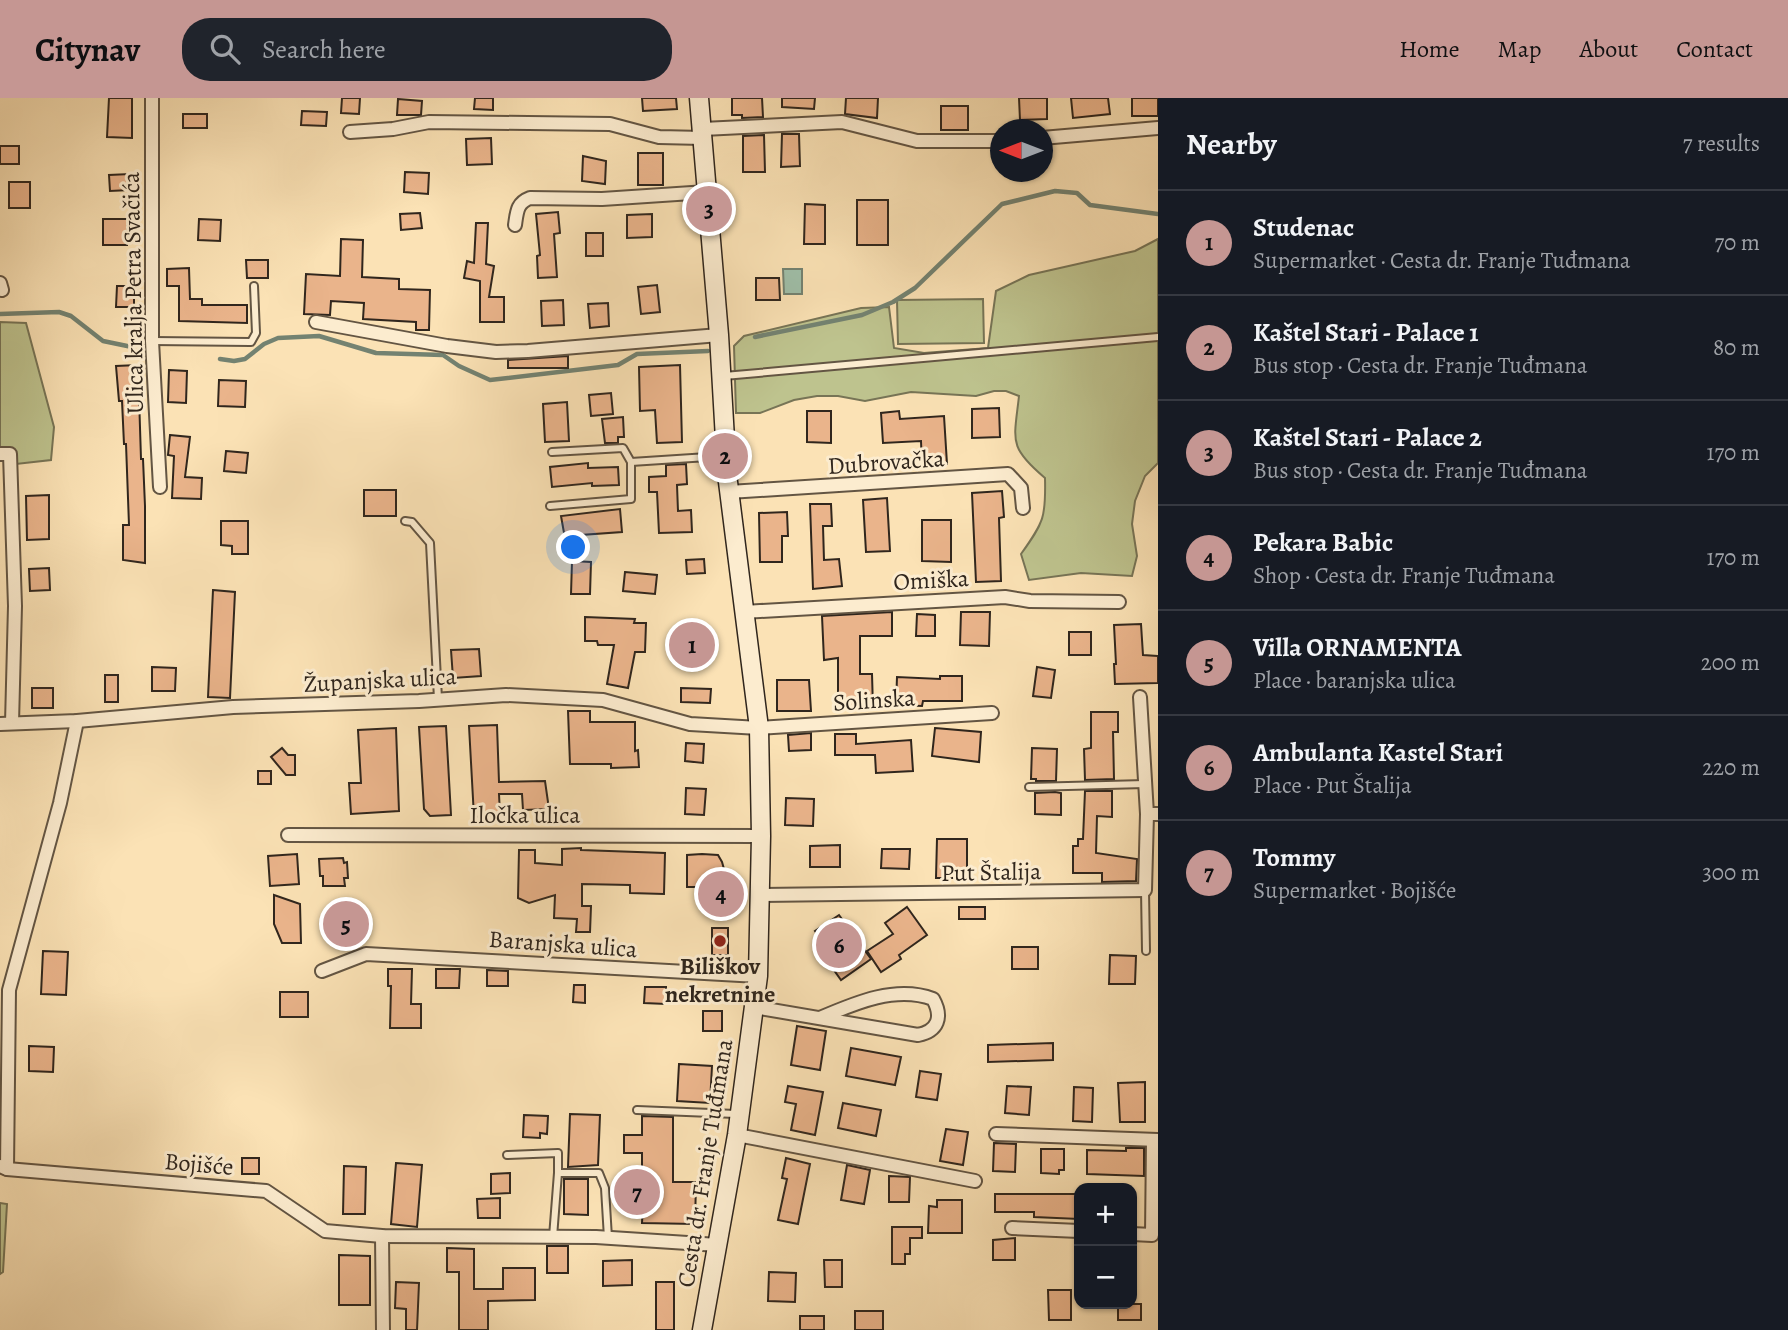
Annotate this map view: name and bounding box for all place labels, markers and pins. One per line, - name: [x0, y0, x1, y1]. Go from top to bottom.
- pin: 3: [686, 183, 732, 235]
- pin: 2: [702, 430, 748, 482]
- pin: 1: [669, 619, 715, 671]
- pin: 4: [698, 868, 744, 920]
- pin: 5: [323, 898, 369, 950]
- pin: 6: [816, 919, 862, 971]
- marker: Biliškov nekretnine: [712, 933, 728, 949]
- place label: Biliškov nekretnine: [665, 950, 775, 1010]
- pin: 7: [614, 1166, 660, 1218]

